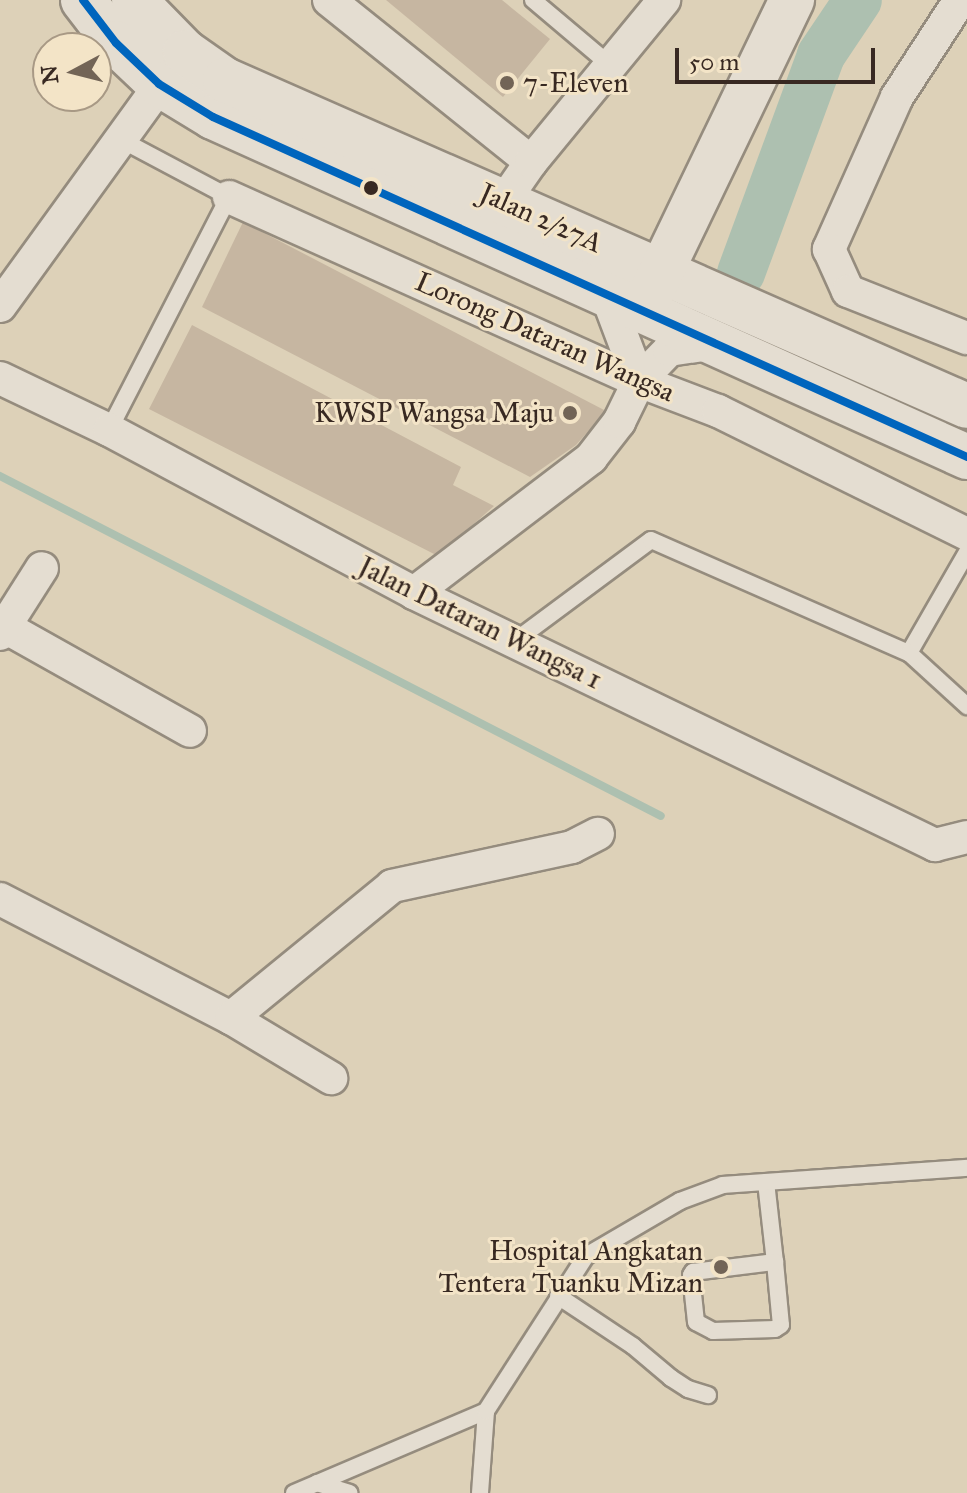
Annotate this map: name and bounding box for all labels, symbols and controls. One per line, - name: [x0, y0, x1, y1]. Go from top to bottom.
- north arrow: [32, 32, 112, 112]
- scale bar: [679, 32, 879, 82]
- text: 50 m: [689, 47, 739, 77]
- text: N: [35, 64, 64, 86]
- place label: 7-Eleven: [523, 66, 628, 100]
- marker: 7-Eleven: [498, 74, 516, 92]
- street label: Jalan 2/27A: [474, 176, 608, 260]
- unlabelled marker: [363, 180, 379, 196]
- street label: Lorong Dataran Wangsa: [410, 265, 680, 409]
- place label: KWSP Wangsa Maju: [314, 396, 554, 430]
- marker: KWSP Wangsa Maju: [561, 404, 579, 422]
- street label: Jalan Dataran Wangsa 1: [353, 549, 607, 697]
- place label: Hospital Angkatan Tentera Tuanku Mizan: [438, 1234, 703, 1300]
- marker: Hospital Angkatan Tentera Tuanku Mizan: [710, 1256, 732, 1278]

